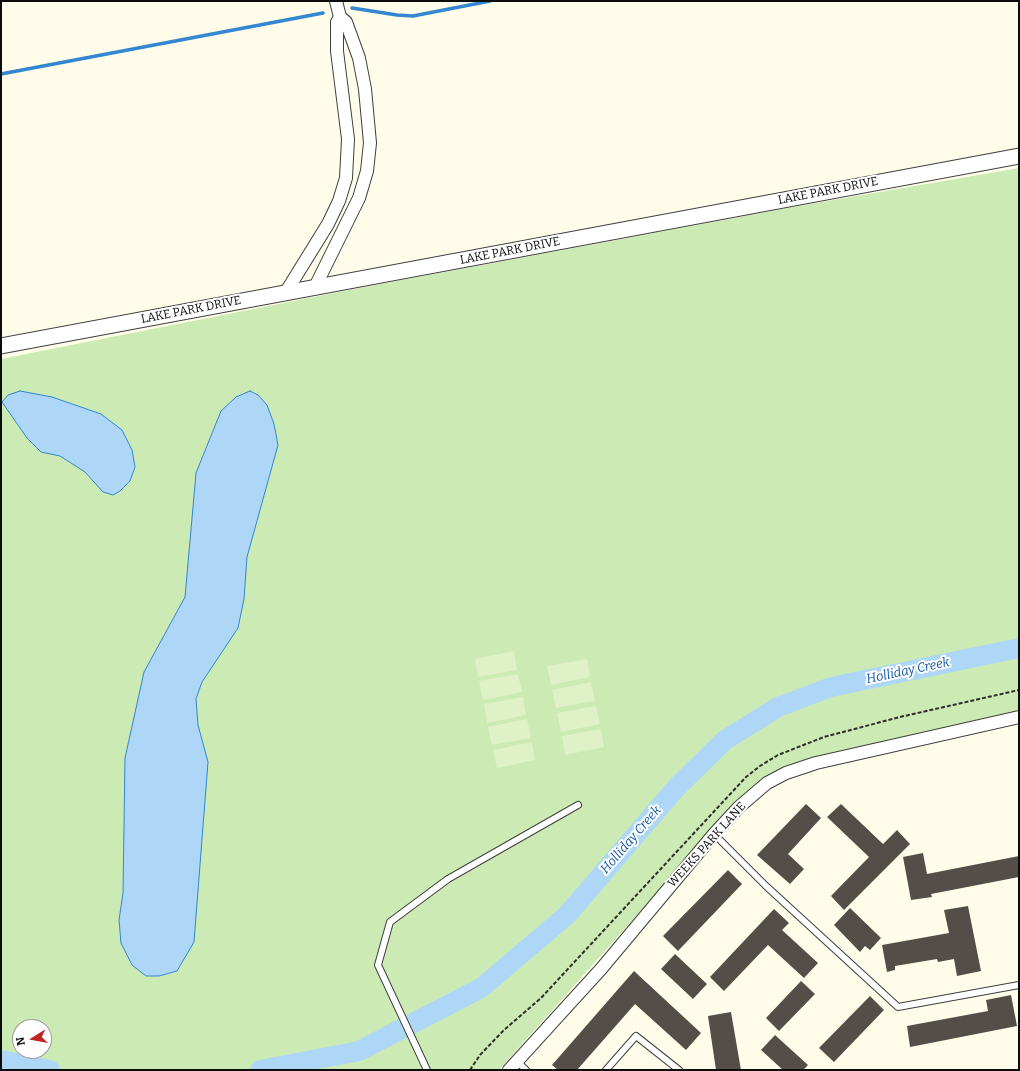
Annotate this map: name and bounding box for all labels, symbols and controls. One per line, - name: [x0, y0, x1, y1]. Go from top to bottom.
- street label: LAKE PARK DRIVE: [777, 174, 879, 208]
- street label: LAKE PARK DRIVE: [459, 234, 561, 268]
- street label: LAKE PARK DRIVE: [140, 293, 242, 327]
- water label: Holliday Creek: [865, 655, 951, 687]
- street label: WEEKS PARK LANE: [665, 799, 749, 891]
- water label: Holliday Creek: [597, 803, 665, 877]
- north arrow: [12, 1019, 52, 1059]
- text: N: [14, 1036, 28, 1047]

